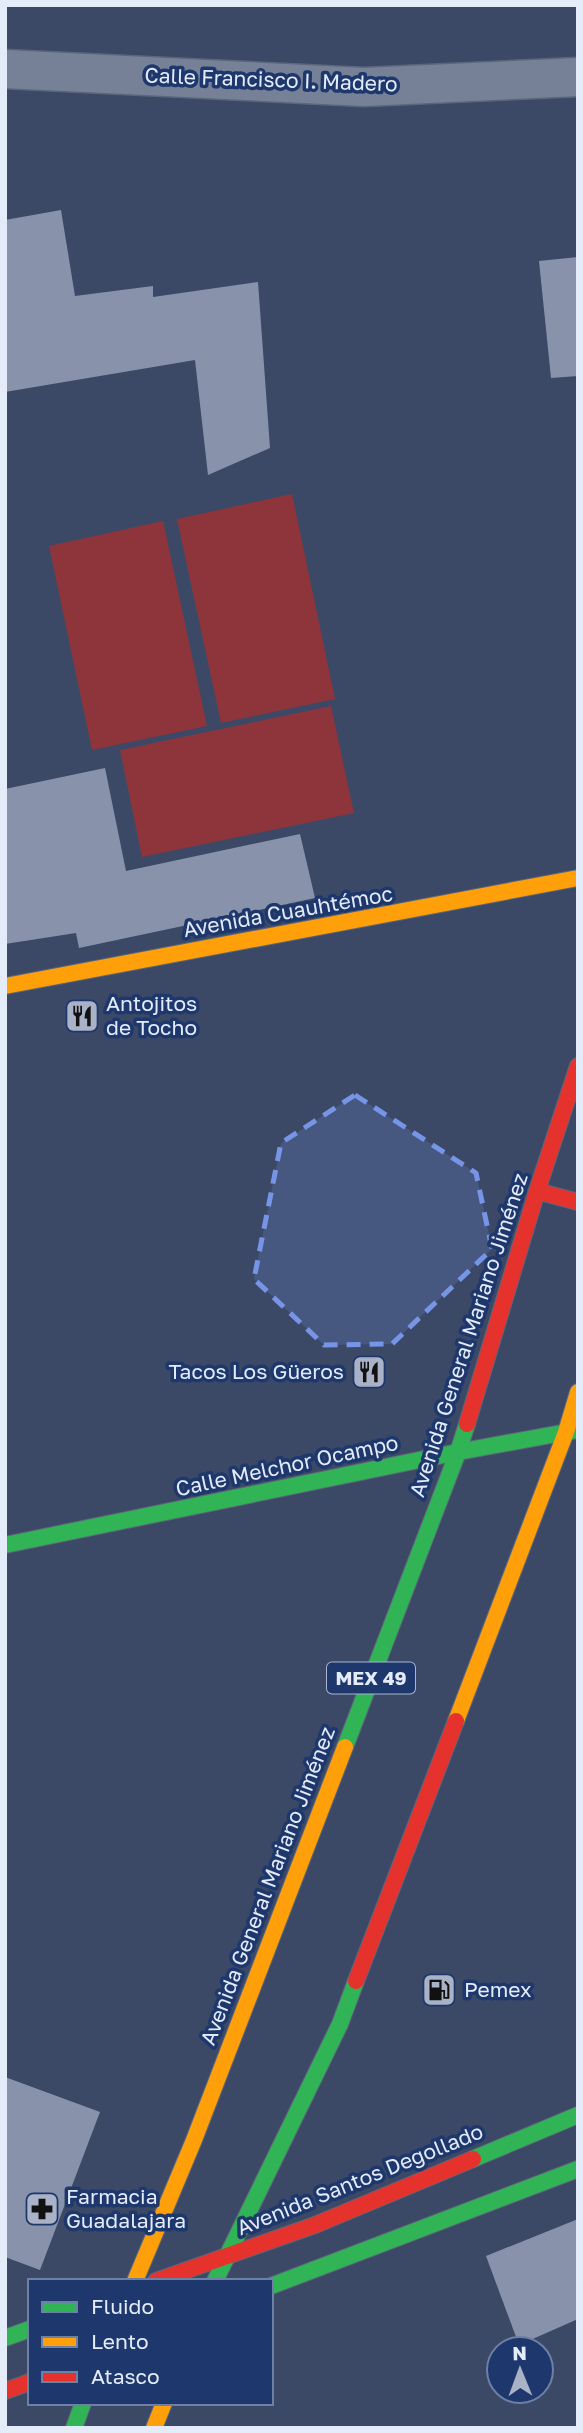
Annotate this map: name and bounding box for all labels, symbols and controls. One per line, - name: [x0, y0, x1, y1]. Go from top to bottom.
- street label: Calle Francisco I. Madero: [144, 62, 398, 96]
- street label: Avenida Cuauhtémoc: [181, 880, 395, 942]
- place label: Antojitos de Tocho: [106, 990, 197, 1040]
- restaurant icon: Antojitos de Tocho: [63, 997, 101, 1035]
- street label: Avenida General Mariano Jiménez: [403, 1169, 533, 1500]
- restaurant icon: Tacos Los Güeros: [350, 1353, 388, 1391]
- place label: Tacos Los Güeros: [168, 1358, 344, 1384]
- street label: Calle Melchor Ocampo: [173, 1429, 400, 1501]
- road number: MEX 49: [327, 1662, 415, 1694]
- street label: Avenida General Mariano Jiménez: [194, 1723, 340, 2049]
- fuel station icon: Pemex: [420, 1971, 458, 2009]
- place label: Pemex: [464, 1976, 532, 2002]
- street label: Avenida Santos Degollado: [233, 2118, 487, 2240]
- place label: Farmacia Guadalajara: [66, 2183, 186, 2233]
- pharmacy icon: Farmacia Guadalajara: [23, 2190, 61, 2228]
- legend: [28, 2279, 273, 2405]
- text: Fluido: [91, 2293, 154, 2319]
- text: Lento: [91, 2328, 149, 2354]
- north arrow: [485, 2335, 555, 2405]
- text: N: [512, 2341, 527, 2364]
- text: Atasco: [91, 2363, 160, 2389]

